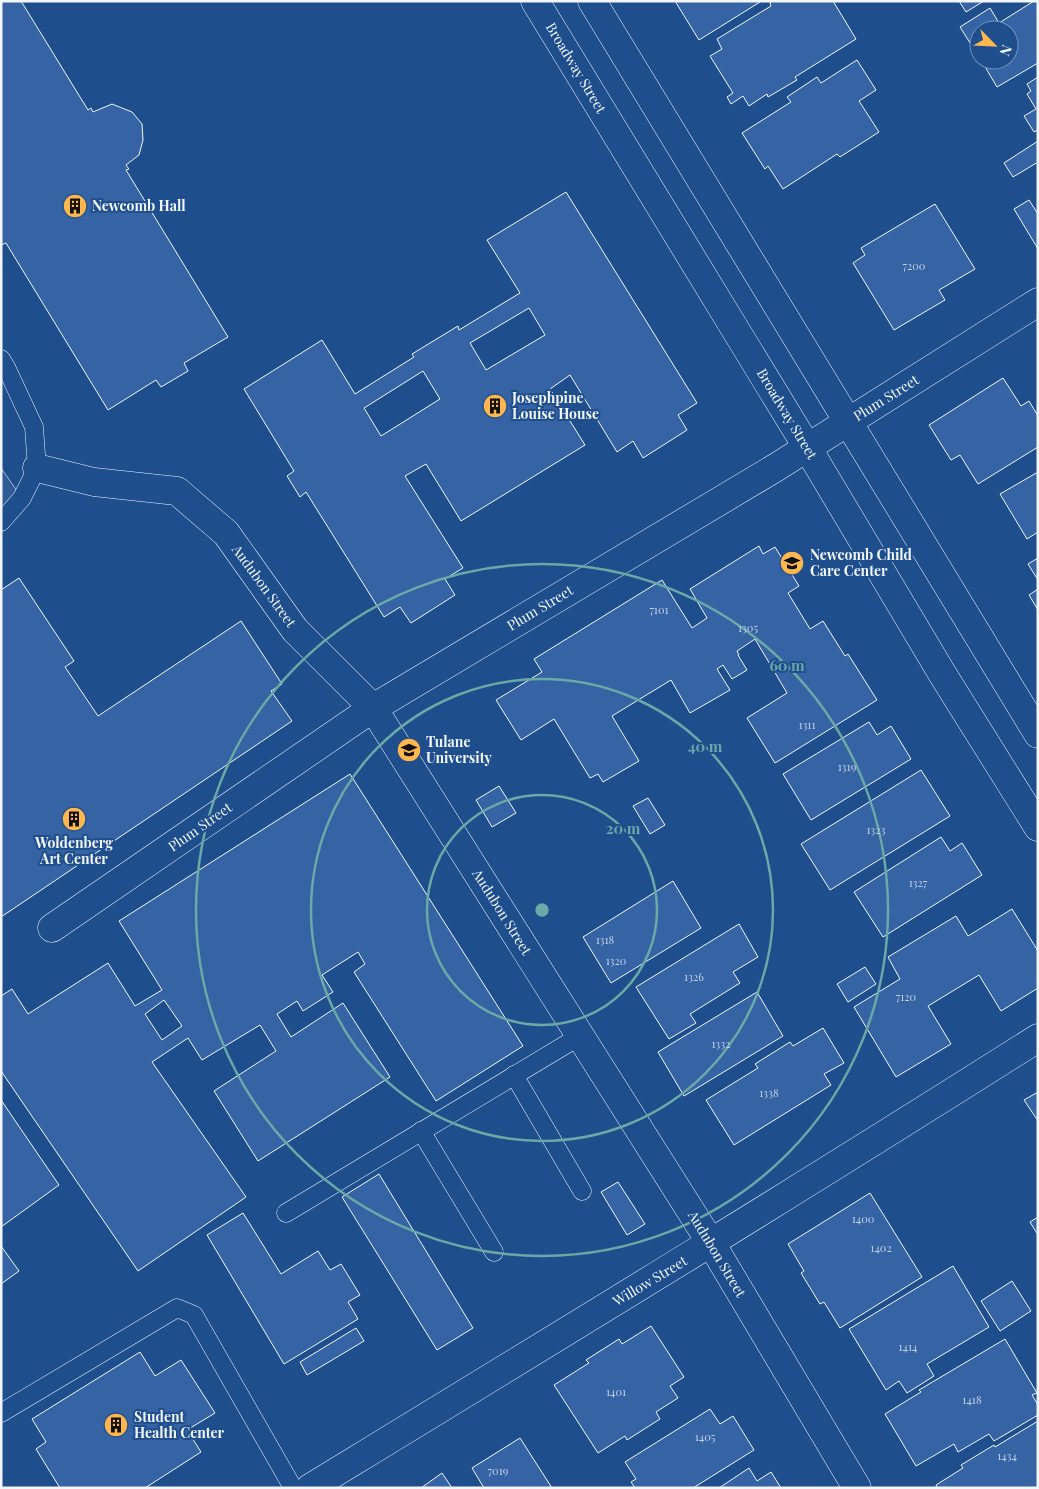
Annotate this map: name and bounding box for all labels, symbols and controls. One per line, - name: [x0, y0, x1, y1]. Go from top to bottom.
- street label: Broadway Street: [542, 19, 612, 118]
- north arrow: [969, 20, 1019, 70]
- text: N: [996, 42, 1017, 59]
- building icon: Newcomb Hall: [62, 193, 88, 219]
- place label: Newcomb Hall: [92, 196, 186, 215]
- house number: 7200: [903, 258, 926, 273]
- street label: Broadway Street: [753, 365, 823, 464]
- street label: Plum Street: [849, 369, 923, 425]
- place label: Josephpine Louise House: [511, 388, 599, 423]
- building icon: Josephpine Louise House: [482, 393, 508, 419]
- street label: Audubon Street: [227, 540, 301, 632]
- place label: Newcomb Child Care Center: [810, 545, 913, 580]
- school or university icon: Newcomb Child Care Center: [779, 550, 805, 576]
- street label: Plum Street: [503, 580, 577, 635]
- house number: 7101: [649, 602, 669, 617]
- house number: 1305: [738, 620, 758, 635]
- text: 60 m: [769, 655, 805, 675]
- house number: 1311: [799, 717, 815, 732]
- place label: Tulane University: [426, 732, 493, 767]
- text: 40 m: [688, 736, 723, 756]
- school or university icon: Tulane University: [396, 737, 422, 763]
- house number: 1319: [838, 759, 857, 774]
- street label: Plum Street: [164, 797, 236, 856]
- building icon: Woldenberg Art Center: [61, 806, 87, 832]
- text: 20 m: [606, 818, 641, 838]
- house number: 1323: [866, 822, 886, 837]
- place label: Woldenberg Art Center: [34, 833, 113, 868]
- street label: Audubon Street: [468, 864, 537, 959]
- house number: 1327: [909, 875, 928, 890]
- centre of rings: [533, 901, 551, 919]
- house number: 1318: [596, 932, 615, 947]
- house number: 1320: [606, 953, 627, 968]
- house number: 1326: [684, 969, 704, 984]
- house number: 7120: [896, 989, 917, 1004]
- house number: 1332: [711, 1036, 731, 1051]
- house number: 1338: [759, 1085, 779, 1100]
- street label: Audubon Street: [684, 1206, 751, 1301]
- house number: 1400: [852, 1211, 875, 1226]
- house number: 1402: [870, 1240, 892, 1255]
- street label: Willow Street: [608, 1250, 691, 1311]
- house number: 1414: [898, 1339, 918, 1354]
- house number: 1401: [606, 1384, 626, 1399]
- house number: 1418: [962, 1392, 982, 1407]
- place label: Student Health Center: [134, 1407, 225, 1442]
- building icon: Student Health Center: [103, 1412, 129, 1438]
- house number: 1405: [695, 1429, 716, 1444]
- house number: 1434: [997, 1448, 1017, 1463]
- house number: 7019: [488, 1463, 509, 1478]

